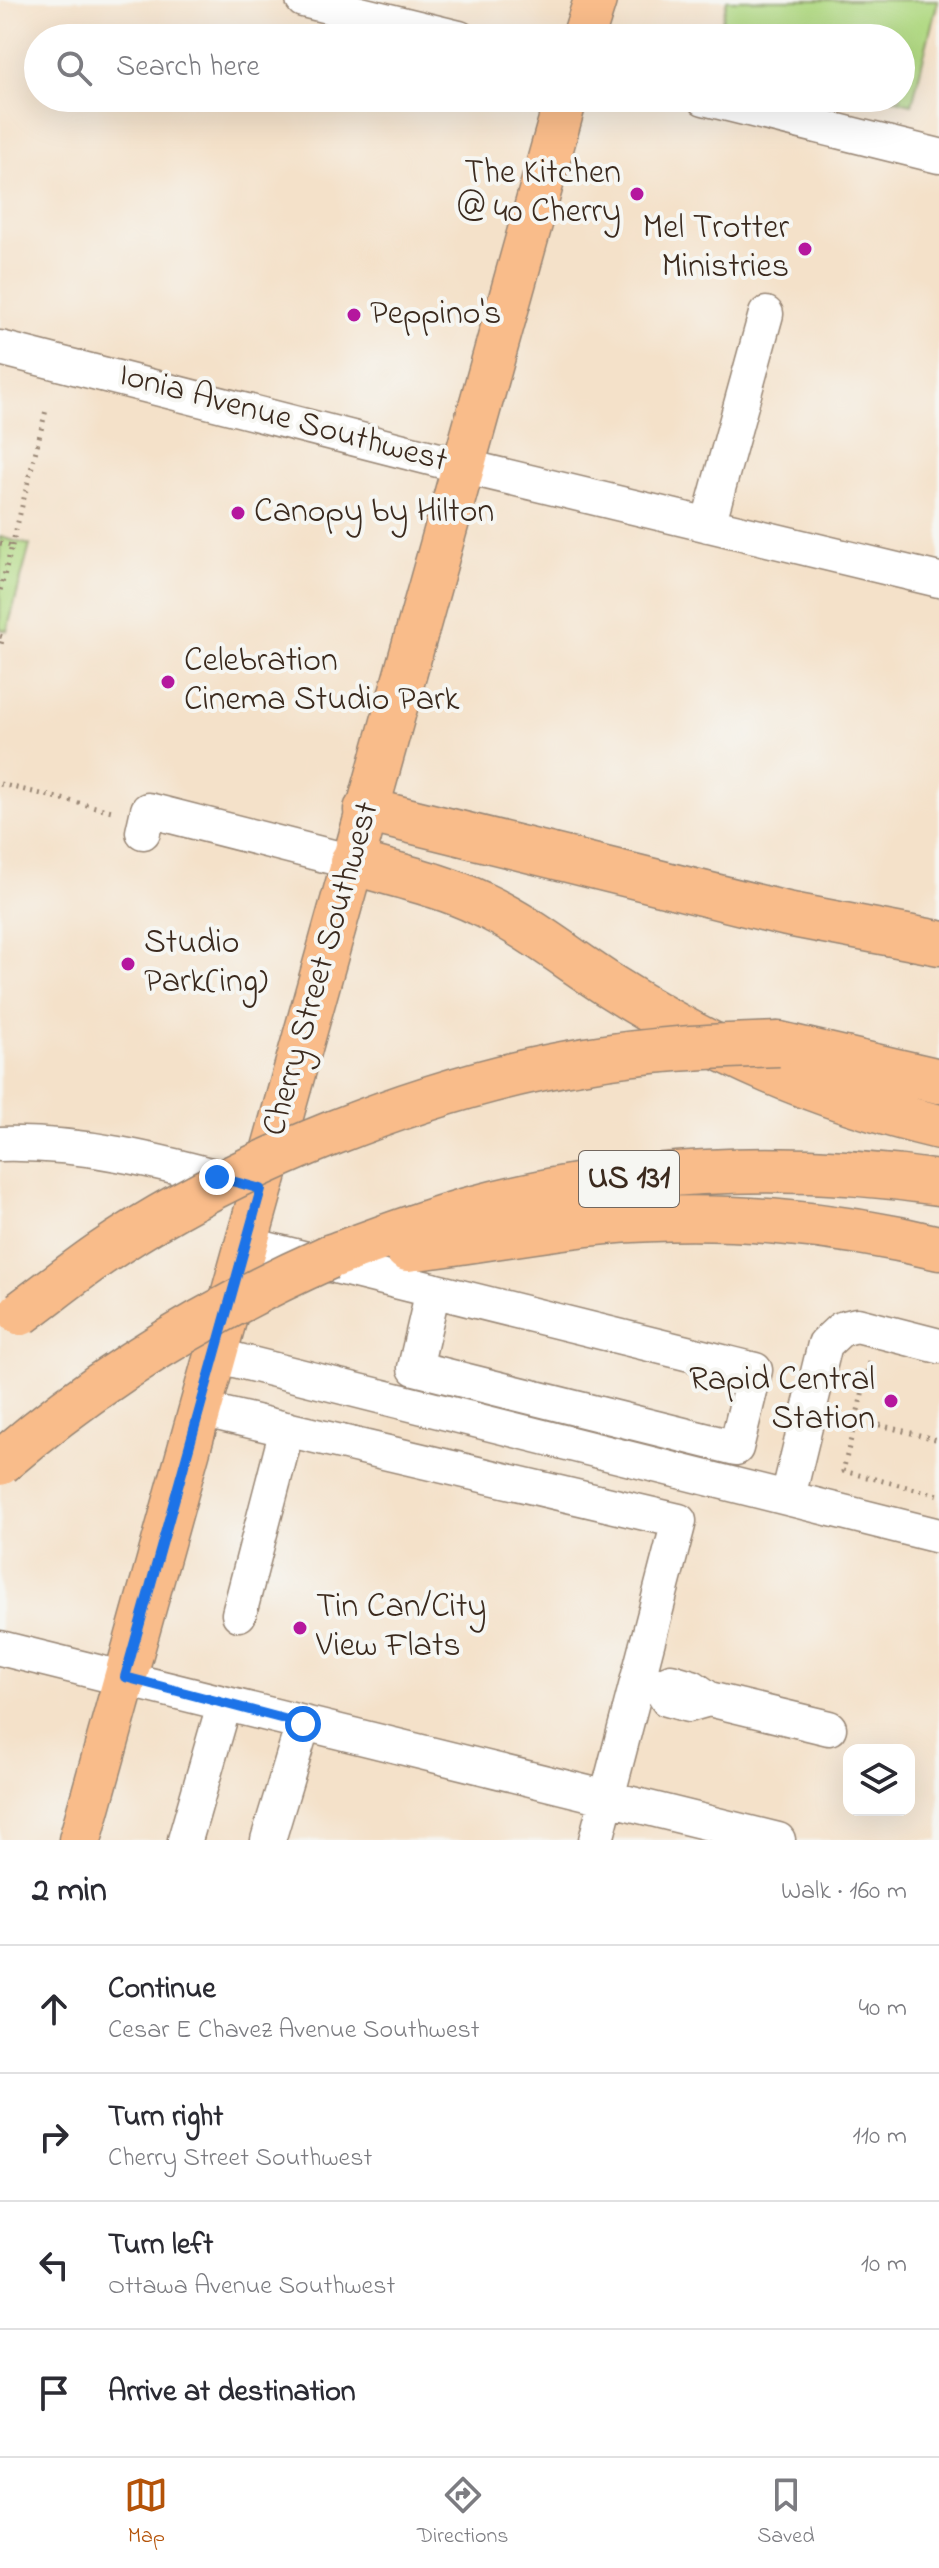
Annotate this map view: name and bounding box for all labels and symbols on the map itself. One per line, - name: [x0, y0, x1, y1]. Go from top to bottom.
- place label: The Kitchen @ 40 Cherry: [458, 149, 621, 238]
- marker: The Kitchen @ 40 Cherry: [628, 185, 646, 203]
- place label: Mel Trotter Ministries: [643, 204, 789, 293]
- marker: Mel Trotter Ministries: [796, 240, 814, 258]
- place label: Peppino's: [370, 290, 501, 340]
- marker: Peppino's: [345, 306, 363, 324]
- street label: Ionia Avenue Southwest: [113, 351, 453, 487]
- place label: Canopy by Hilton: [254, 488, 494, 538]
- marker: Canopy by Hilton: [229, 504, 247, 522]
- place label: Celebration Cinema Studio Park: [184, 637, 460, 726]
- marker: Celebration Cinema Studio Park: [159, 673, 177, 691]
- street label: Cherry Street Southwest: [250, 796, 394, 1142]
- place label: Studio Park(ing): [144, 919, 268, 1008]
- marker: Studio Park(ing): [119, 955, 137, 973]
- road number: US 131: [579, 1151, 679, 1207]
- route end: [199, 1159, 235, 1195]
- place label: Rapid Central Station: [689, 1356, 875, 1445]
- marker: Rapid Central Station: [882, 1392, 900, 1410]
- place label: Tin Can/City View Flats: [315, 1583, 486, 1672]
- marker: Tin Can/City View Flats: [291, 1619, 309, 1637]
- route start: [285, 1706, 321, 1742]

